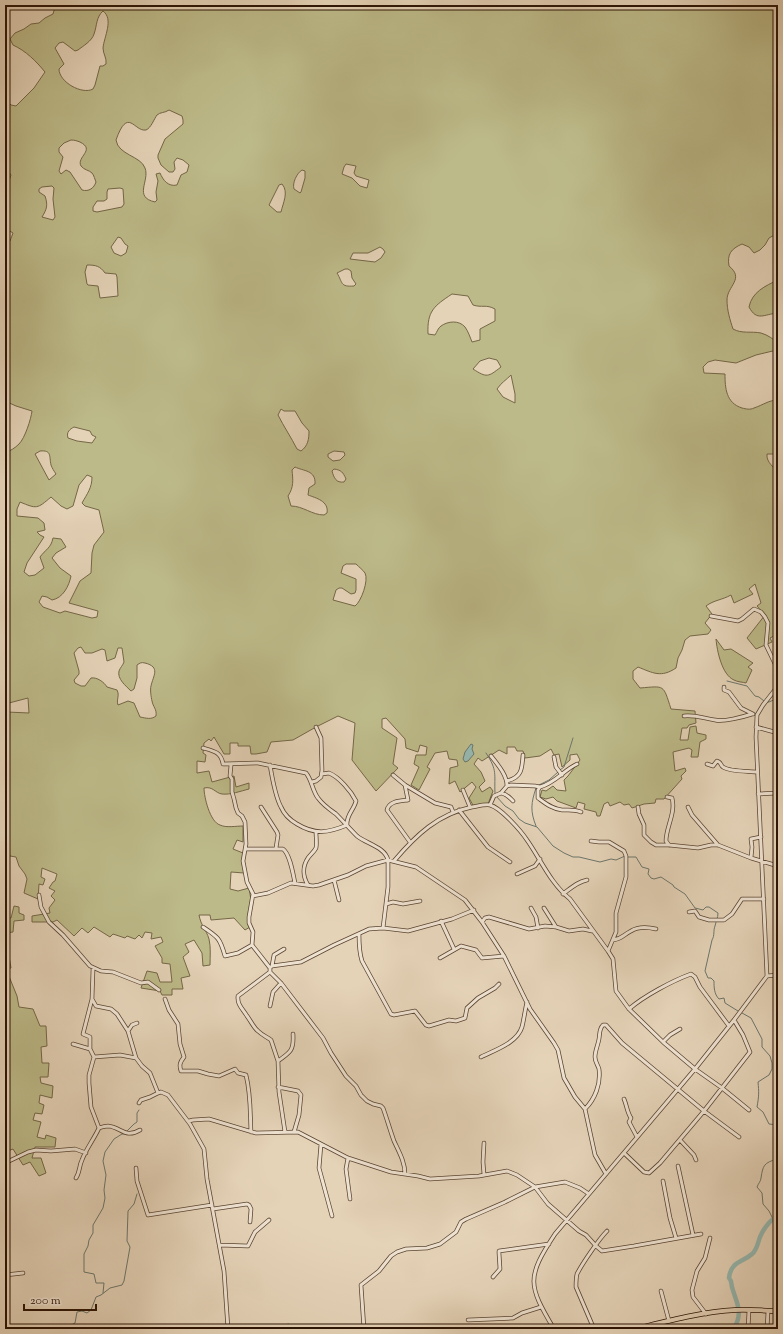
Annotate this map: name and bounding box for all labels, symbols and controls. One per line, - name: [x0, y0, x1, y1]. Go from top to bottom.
- scale bar: [24, 1286, 96, 1312]
- text: 200 m: [30, 1292, 61, 1310]

